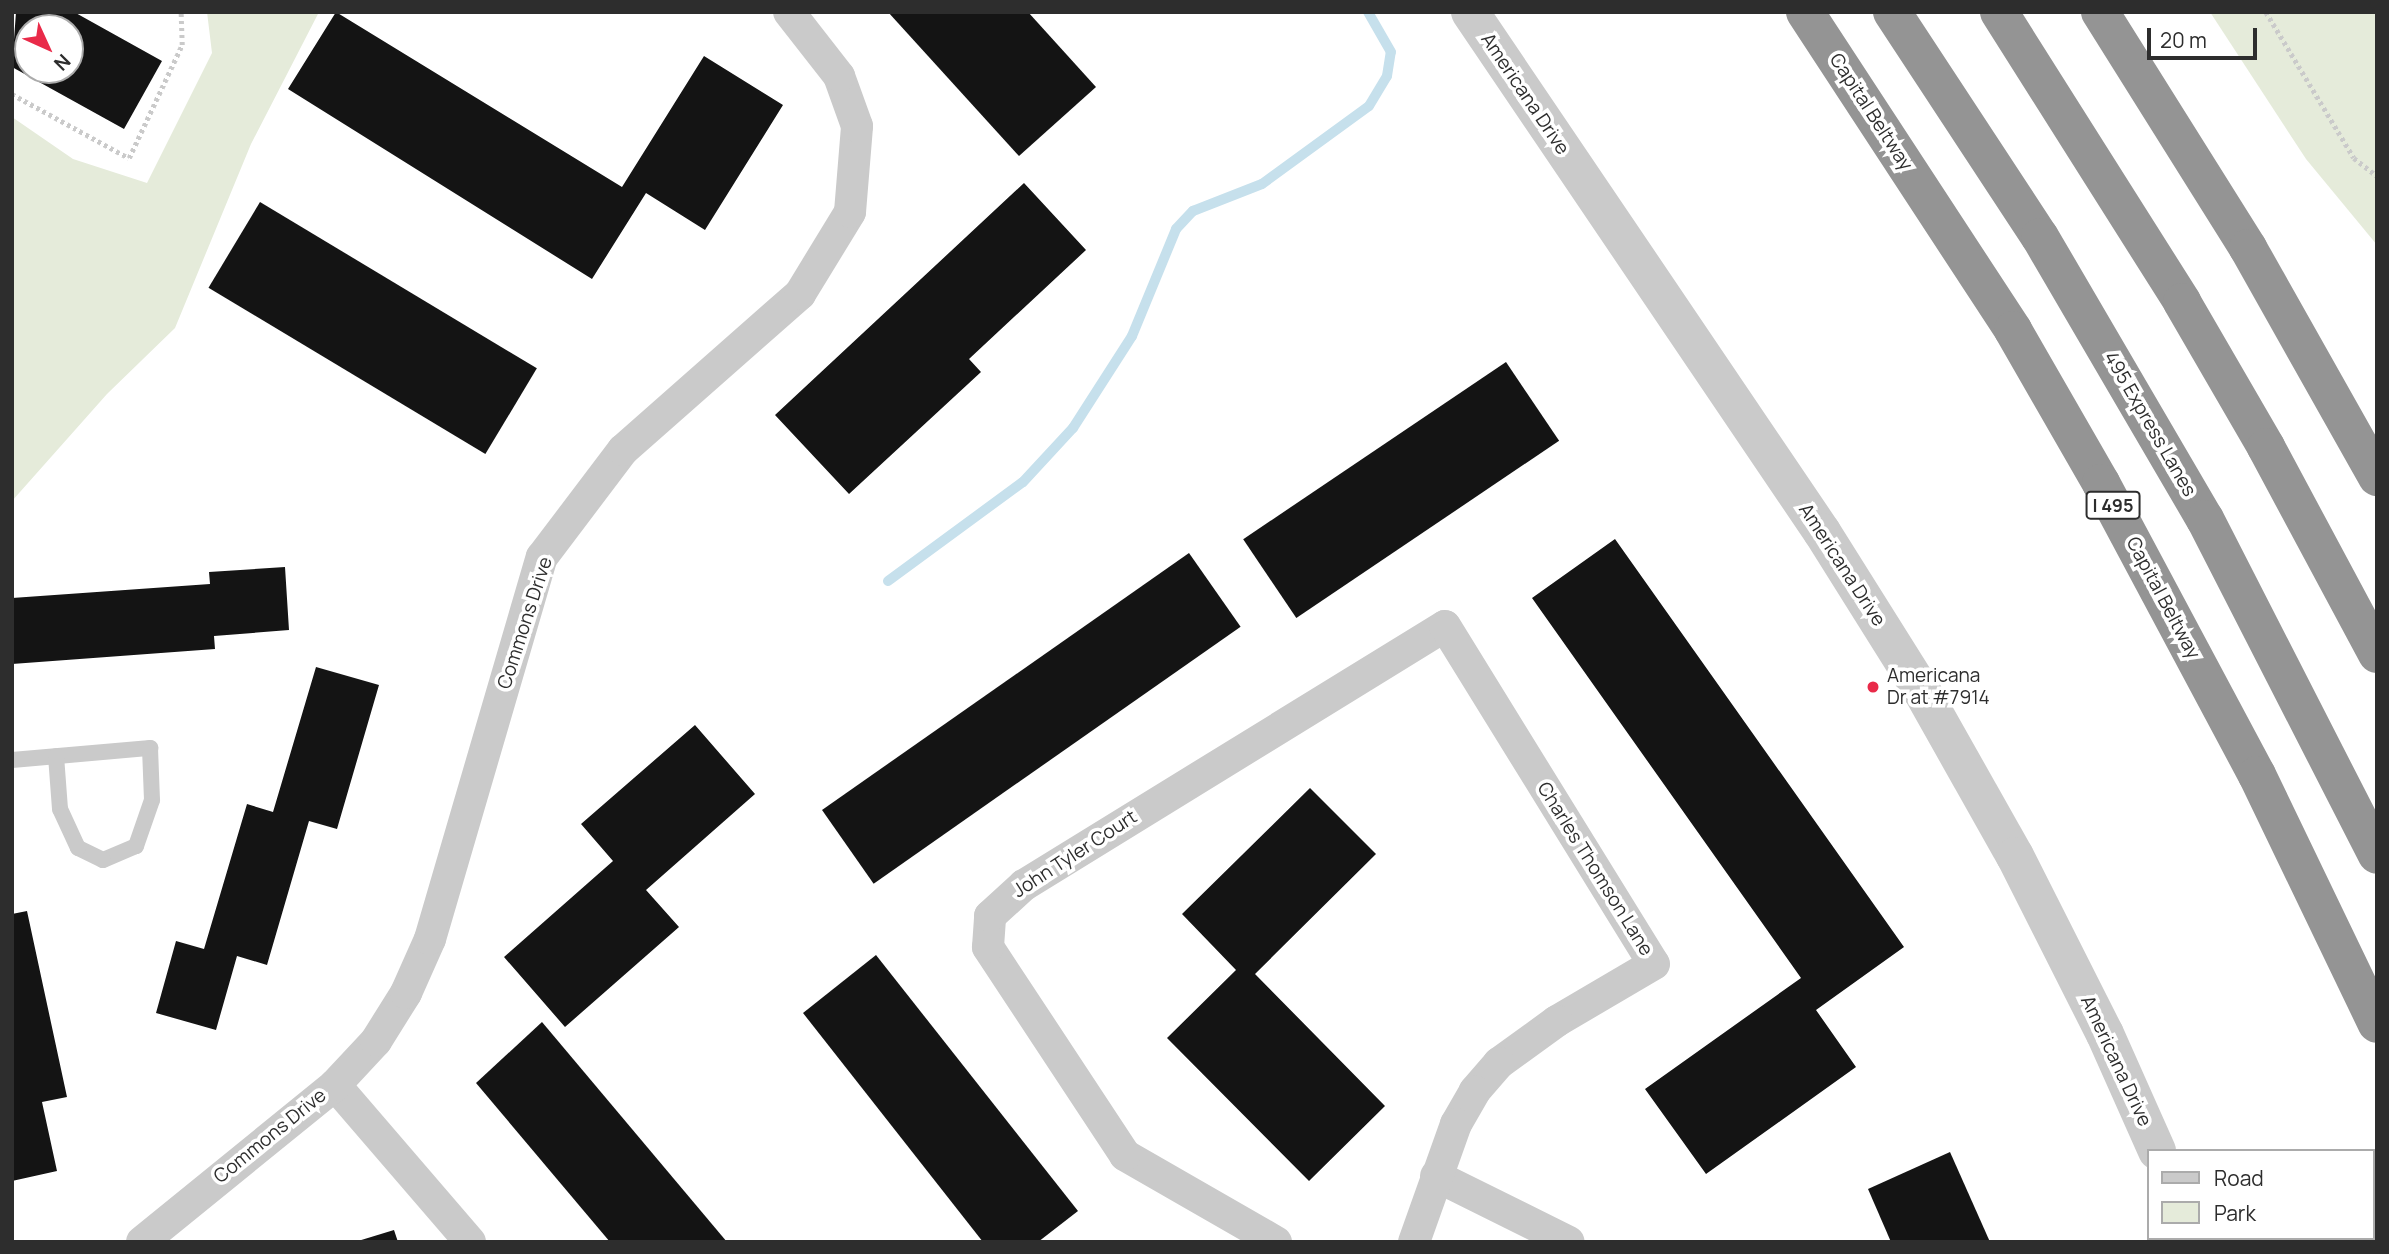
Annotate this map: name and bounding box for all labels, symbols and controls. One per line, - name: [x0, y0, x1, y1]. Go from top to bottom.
- north arrow: [14, 14, 84, 84]
- scale bar: [2151, 14, 2261, 58]
- text: 20 m: [2160, 26, 2207, 54]
- street label: Americana Drive: [1476, 29, 1574, 159]
- text: N: [48, 48, 76, 76]
- street label: Capital Beltway: [1825, 49, 1917, 175]
- street label: 495 Express Lanes: [2099, 347, 2201, 501]
- road number: I 495: [2085, 490, 2141, 520]
- street label: Americana Drive: [1794, 499, 1890, 631]
- street label: Capital Beltway: [2121, 533, 2205, 663]
- street label: Commons Drive: [493, 554, 557, 692]
- place label: Americana Dr at #7914: [1887, 665, 1990, 709]
- marker: Americana Dr at #7914: [1865, 679, 1881, 695]
- street label: Charles Thomson Lane: [1532, 778, 1658, 960]
- street label: John Tyler Court: [1009, 805, 1141, 903]
- street label: Americana Drive: [2076, 992, 2156, 1130]
- street label: Commons Drive: [209, 1084, 331, 1188]
- legend: [2148, 1149, 2375, 1240]
- text: Road: [2214, 1164, 2264, 1192]
- text: Park: [2214, 1199, 2256, 1227]

